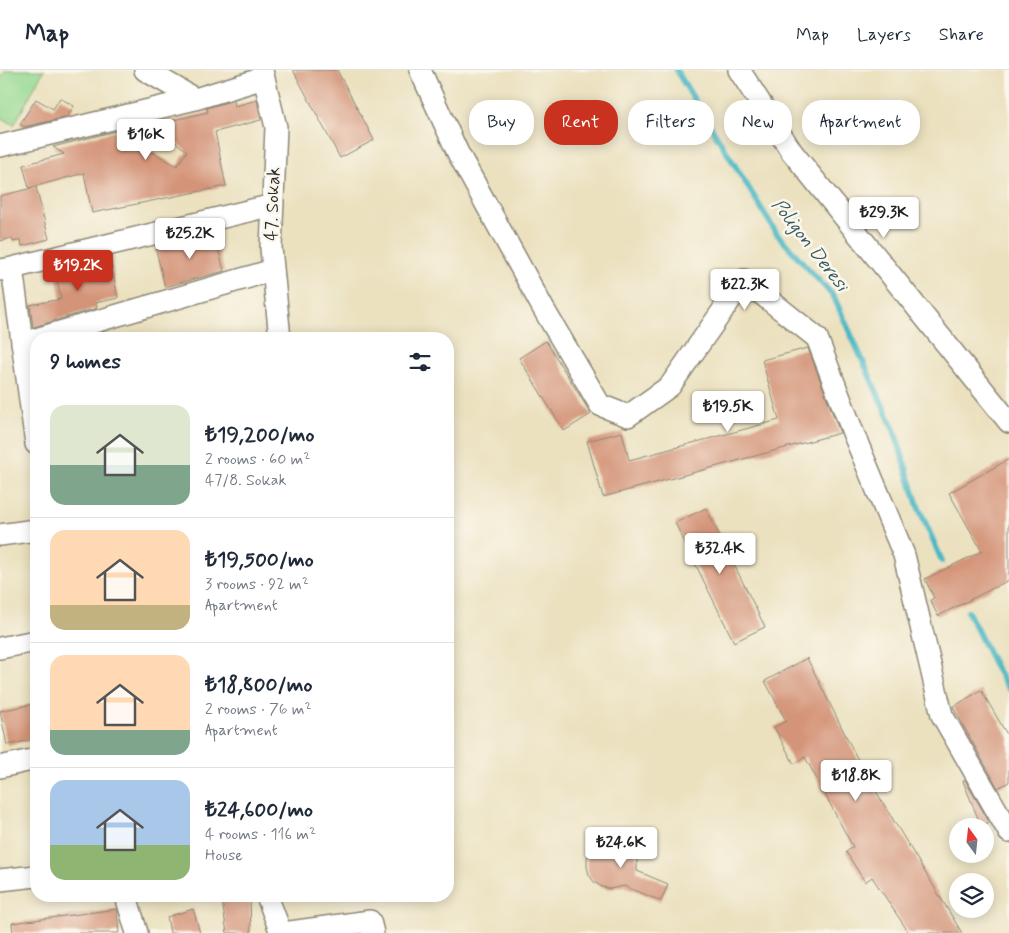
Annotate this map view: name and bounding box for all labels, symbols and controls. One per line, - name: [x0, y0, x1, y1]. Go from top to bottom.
- text: Map: [25, 19, 69, 50]
- text: Map: [796, 23, 829, 47]
- text: Layers: [857, 23, 911, 47]
- text: Share: [939, 23, 984, 47]
- chip: Buy: [469, 100, 534, 145]
- chip: Rent: [544, 100, 618, 145]
- chip: Filters: [628, 100, 714, 145]
- chip: New: [724, 100, 792, 145]
- chip: Apartment: [802, 100, 920, 145]
- pin: ₺16K: [116, 118, 176, 161]
- text: ₺16K: [128, 124, 164, 145]
- street label: 47. Sokak: [260, 167, 286, 241]
- water label: Poligon Deresi: [766, 193, 855, 298]
- pin: ₺29.3K: [843, 196, 925, 239]
- text: ₺29.3K: [860, 202, 908, 223]
- pin: ₺25.2K: [149, 218, 231, 260]
- text: ₺25.2K: [166, 223, 214, 244]
- pin: ₺19.2K: [37, 250, 119, 292]
- text: ₺19.2K: [54, 255, 102, 276]
- pin: ₺22.3K: [704, 268, 786, 311]
- text: ₺22.3K: [721, 274, 769, 295]
- text: 9 homes: [50, 348, 121, 376]
- icon: filters: [406, 348, 434, 376]
- pin: ₺19.5K: [687, 390, 769, 433]
- text: ₺19.5K: [703, 396, 753, 417]
- text: ₺19,200/mo: [205, 421, 315, 449]
- icon: home: [90, 425, 150, 485]
- text: 2 rooms · 60 m²: [205, 449, 310, 470]
- text: 47/8. Sokak: [205, 470, 287, 491]
- pin: ₺32.4K: [679, 532, 761, 575]
- text: ₺32.4K: [696, 538, 744, 559]
- text: ₺19,500/mo: [205, 546, 314, 574]
- icon: home: [90, 550, 150, 610]
- text: 3 rooms · 92 m²: [205, 574, 309, 595]
- text: Apartment: [205, 595, 278, 616]
- text: ₺18,800/mo: [205, 671, 312, 699]
- icon: home: [90, 675, 150, 735]
- text: 2 rooms · 76 m²: [205, 699, 312, 720]
- text: Apartment: [205, 720, 278, 741]
- pin: ₺18.8K: [815, 760, 897, 802]
- text: ₺18.8K: [832, 765, 880, 786]
- text: ₺24,600/mo: [205, 796, 313, 824]
- icon: home: [90, 800, 150, 860]
- north arrow: [949, 818, 994, 862]
- map controls: [949, 818, 994, 918]
- text: 4 rooms · 116 m²: [205, 824, 316, 845]
- pin: ₺24.6K: [580, 826, 662, 869]
- text: ₺24.6K: [596, 832, 646, 853]
- text: House: [205, 845, 243, 866]
- button: layers: [949, 873, 994, 918]

